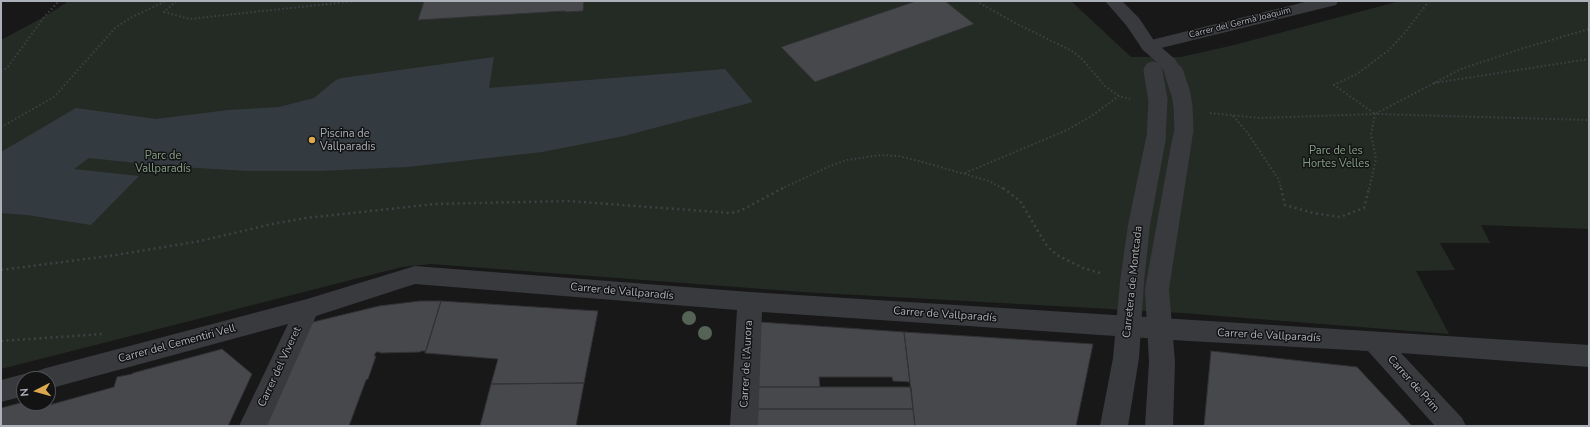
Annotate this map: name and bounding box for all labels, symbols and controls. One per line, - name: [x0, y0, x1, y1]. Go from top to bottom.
- street label: Carrer del Germà Joaquim: [1188, 5, 1292, 41]
- place label: Piscina de Vallparadis: [320, 127, 376, 153]
- marker: Piscina de Vallparadis: [307, 135, 317, 145]
- park label: Parc de les Hortes Velles: [1303, 144, 1369, 170]
- park label: Parc de Vallparadís: [135, 149, 191, 175]
- street label: Carretera de Montcada: [1121, 225, 1145, 339]
- street label: Carrer de Vallparadís: [570, 281, 674, 303]
- street label: Carrer de Vallparadís: [893, 305, 997, 325]
- street label: Carrer de l'Aurora: [738, 320, 756, 408]
- street label: Carrer del Cementiri Vell: [117, 322, 237, 366]
- street label: Carrer del Viveret: [256, 325, 304, 409]
- street label: Carrer de Vallparadís: [1217, 327, 1321, 345]
- street label: Carrer de Prim: [1384, 353, 1442, 415]
- north arrow: [16, 371, 56, 411]
- text: N: [17, 387, 32, 397]

